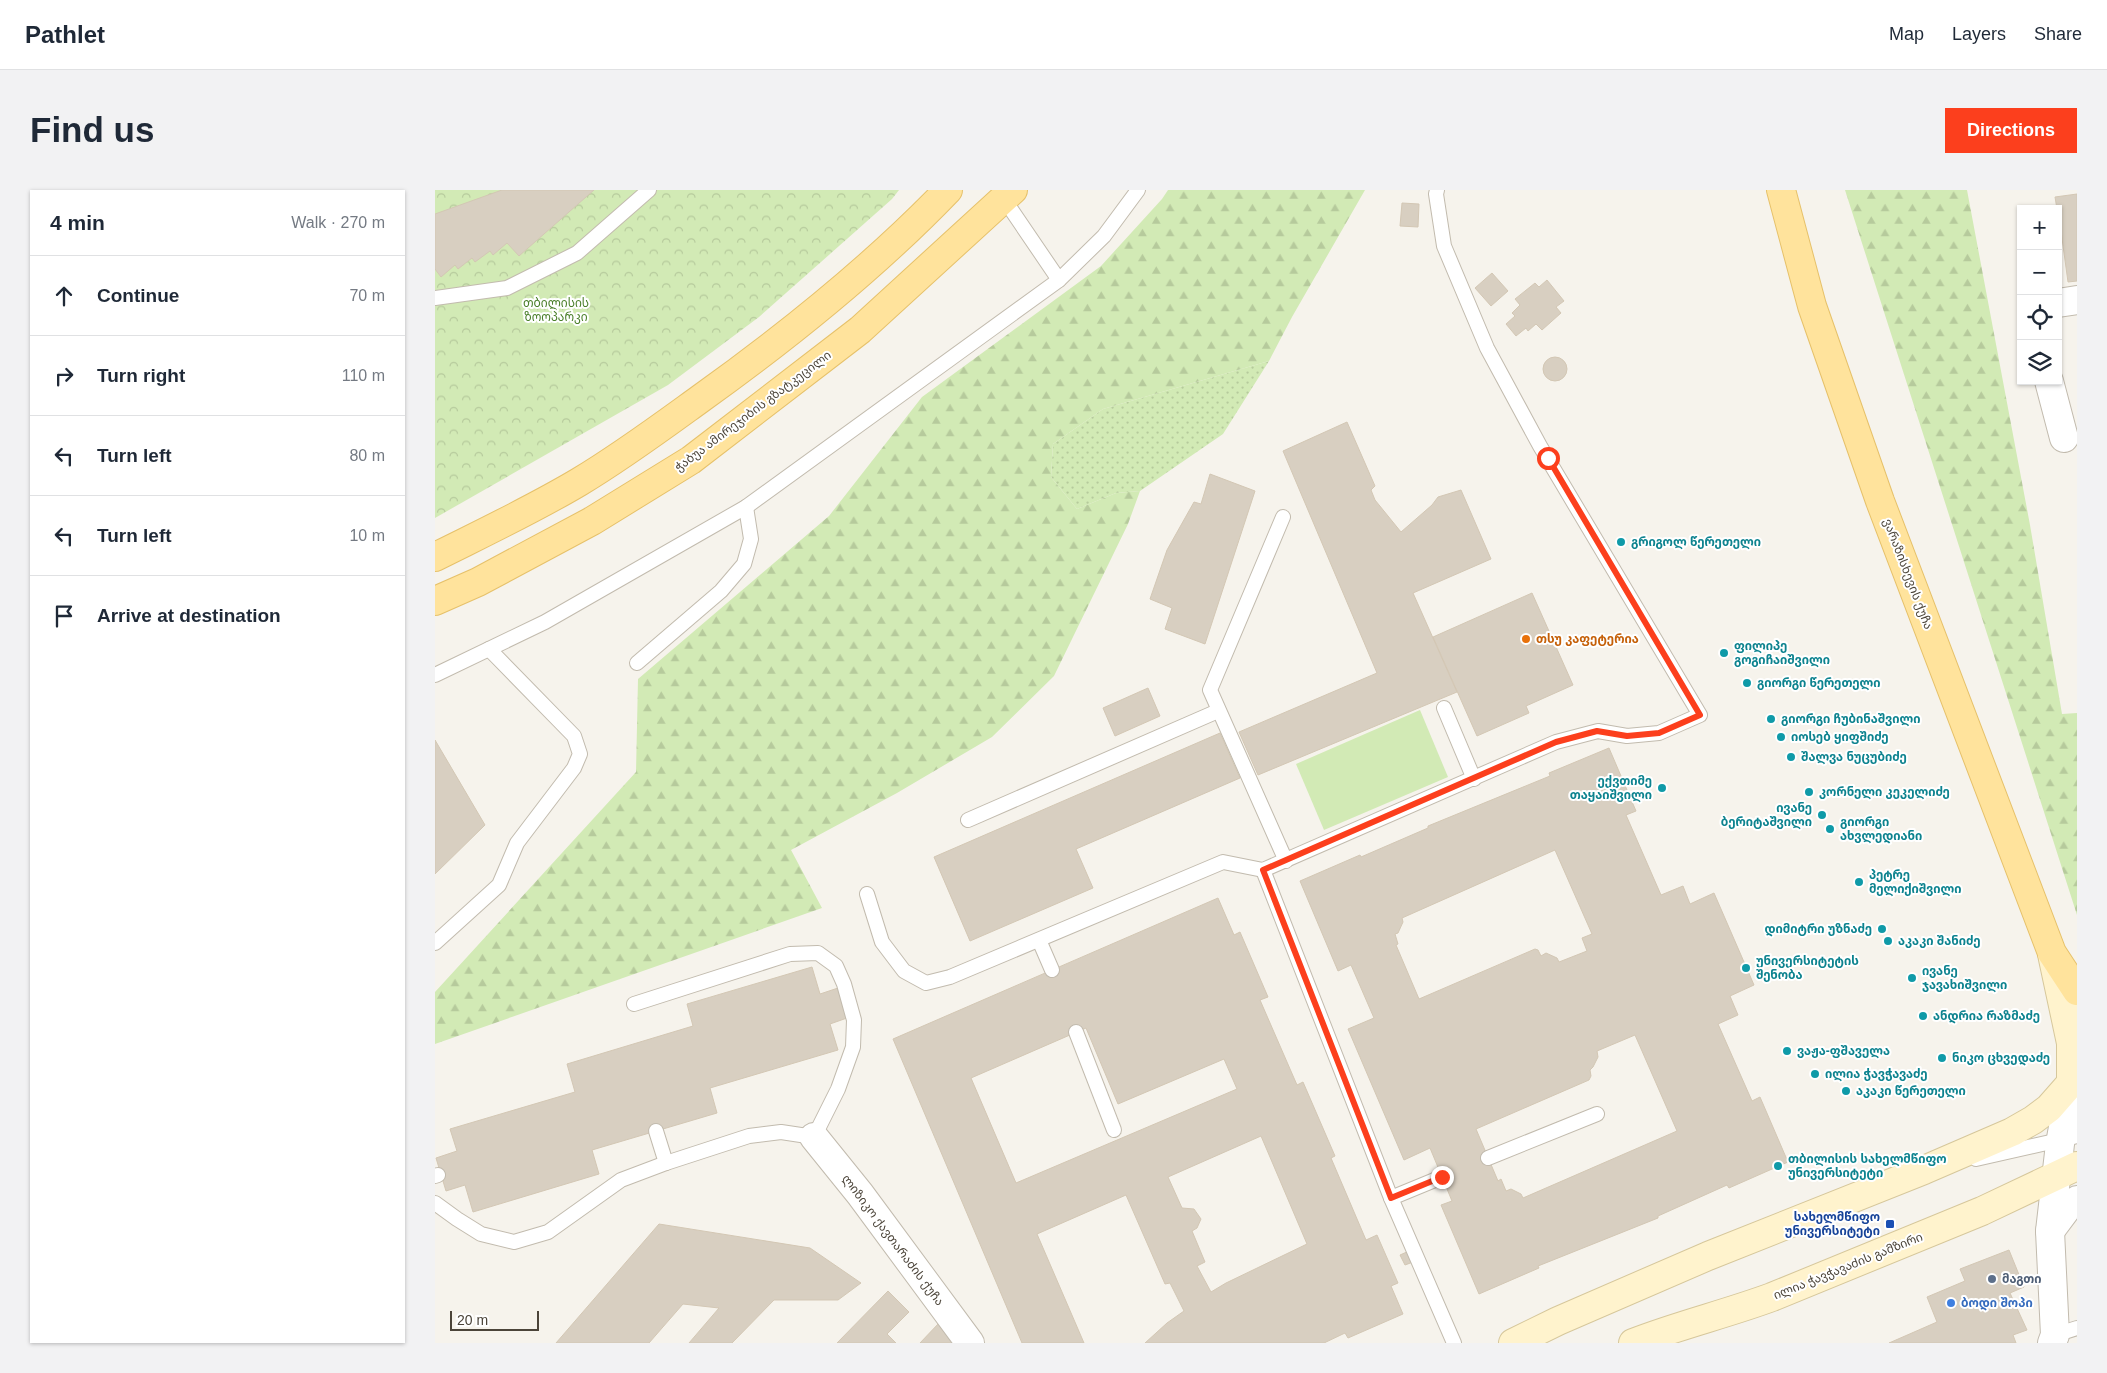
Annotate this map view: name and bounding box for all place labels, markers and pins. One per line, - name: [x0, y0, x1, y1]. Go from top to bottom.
- place label: გრიგოლ წერეთელი: [1631, 535, 1761, 550]
- marker: გრიგოლ წერეთელი: [1615, 536, 1627, 548]
- place label: თსუ კაფეტერია: [1536, 632, 1639, 646]
- marker: თსუ კაფეტერია: [1520, 633, 1532, 645]
- place label: ფილიპე გოგიჩაიშვილი: [1734, 639, 1830, 668]
- marker: ფილიპე გოგიჩაიშვილი: [1718, 647, 1730, 659]
- place label: გიორგი წერეთელი: [1757, 676, 1881, 691]
- marker: გიორგი წერეთელი: [1741, 677, 1753, 689]
- place label: გიორგი ჩუბინაშვილი: [1781, 712, 1920, 727]
- marker: გიორგი ჩუბინაშვილი: [1765, 713, 1777, 725]
- place label: იოსებ ყიფშიძე: [1791, 730, 1889, 744]
- marker: იოსებ ყიფშიძე: [1775, 731, 1787, 743]
- place label: შალვა ნუცუბიძე: [1801, 750, 1907, 765]
- marker: შალვა ნუცუბიძე: [1785, 751, 1797, 763]
- place label: ექვთიმე თაყაიშვილი: [1570, 774, 1652, 803]
- marker: ექვთიმე თაყაიშვილი: [1656, 782, 1668, 794]
- place label: კორნელი კეკელიძე: [1819, 785, 1950, 800]
- marker: კორნელი კეკელიძე: [1803, 786, 1815, 798]
- place label: ივანე ბერიტაშვილი: [1721, 801, 1812, 830]
- marker: ივანე ბერიტაშვილი: [1816, 809, 1828, 821]
- place label: გიორგი ახვლედიანი: [1840, 815, 1922, 844]
- marker: გიორგი ახვლედიანი: [1824, 823, 1836, 835]
- place label: პეტრე მელიქიშვილი: [1869, 868, 1961, 897]
- marker: პეტრე მელიქიშვილი: [1853, 876, 1865, 888]
- place label: დიმიტრი უზნაძე: [1765, 922, 1872, 937]
- marker: დიმიტრი უზნაძე: [1876, 923, 1888, 935]
- place label: აკაკი შანიძე: [1898, 934, 1981, 948]
- marker: აკაკი შანიძე: [1882, 935, 1894, 947]
- place label: უნივერსიტეტის შენობა: [1756, 954, 1859, 982]
- marker: უნივერსიტეტის შენობა: [1740, 962, 1752, 974]
- place label: ივანე ჯავახიშვილი: [1922, 964, 2007, 993]
- marker: ივანე ჯავახიშვილი: [1906, 972, 1918, 984]
- place label: ანდრია რაზმაძე: [1933, 1009, 2040, 1024]
- marker: ანდრია რაზმაძე: [1917, 1010, 1929, 1022]
- place label: ვაჟა-ფშაველა: [1797, 1044, 1890, 1059]
- marker: ვაჟა-ფშაველა: [1781, 1045, 1793, 1057]
- place label: ნიკო ცხვედაძე: [1952, 1051, 2050, 1066]
- marker: ნიკო ცხვედაძე: [1936, 1052, 1948, 1064]
- place label: ილია ჭავჭავაძე: [1825, 1067, 1928, 1082]
- marker: ილია ჭავჭავაძე: [1809, 1068, 1821, 1080]
- place label: აკაკი წერეთელი: [1856, 1084, 1966, 1099]
- marker: აკაკი წერეთელი: [1840, 1085, 1852, 1097]
- place label: თბილისის სახელმწიფო უნივერსიტეტი: [1788, 1152, 1947, 1180]
- marker: თბილისის სახელმწიფო უნივერსიტეტი: [1772, 1160, 1784, 1172]
- place label: სახელმწიფო უნივერსიტეტი: [1785, 1210, 1880, 1238]
- marker: სახელმწიფო უნივერსიტეტი: [1884, 1218, 1896, 1230]
- place label: მაგთი: [2002, 1272, 2041, 1286]
- marker: მაგთი: [1986, 1273, 1998, 1285]
- place label: ბოდი შოპი: [1961, 1296, 2033, 1311]
- marker: ბოდი შოპი: [1945, 1297, 1957, 1309]

